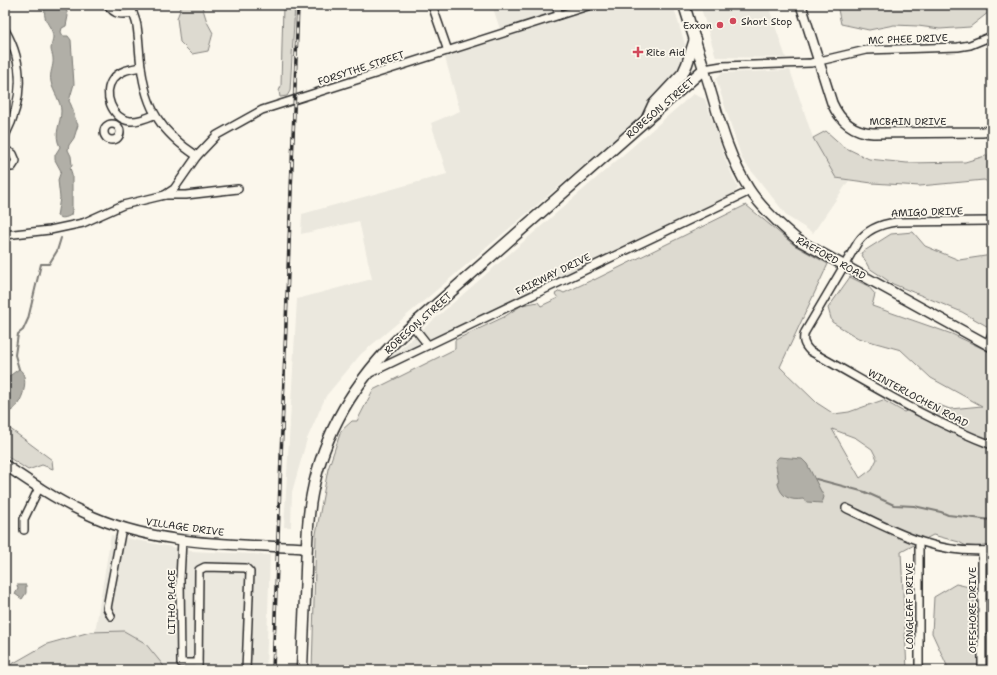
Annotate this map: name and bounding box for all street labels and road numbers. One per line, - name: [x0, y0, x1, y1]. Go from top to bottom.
- street label: MC PHEE DRIVE: [868, 31, 948, 47]
- street label: FORSYTHE STREET: [316, 48, 406, 88]
- street label: ROBESON STREET: [623, 75, 697, 141]
- street label: MCBAIN DRIVE: [869, 115, 947, 128]
- street label: AMIGO DRIVE: [891, 204, 963, 220]
- street label: RAEFORD ROAD: [794, 234, 868, 283]
- street label: FAIRWAY DRIVE: [513, 250, 593, 298]
- street label: ROBESON STREET: [382, 289, 454, 357]
- street label: WINTERLOCHEN ROAD: [866, 366, 971, 430]
- street label: VILLAGE DRIVE: [145, 515, 225, 539]
- street label: LONGLEAF DRIVE: [903, 563, 916, 649]
- street label: OFFSHORE DRIVE: [966, 567, 979, 653]
- street label: LITHO PLACE: [165, 569, 178, 635]

